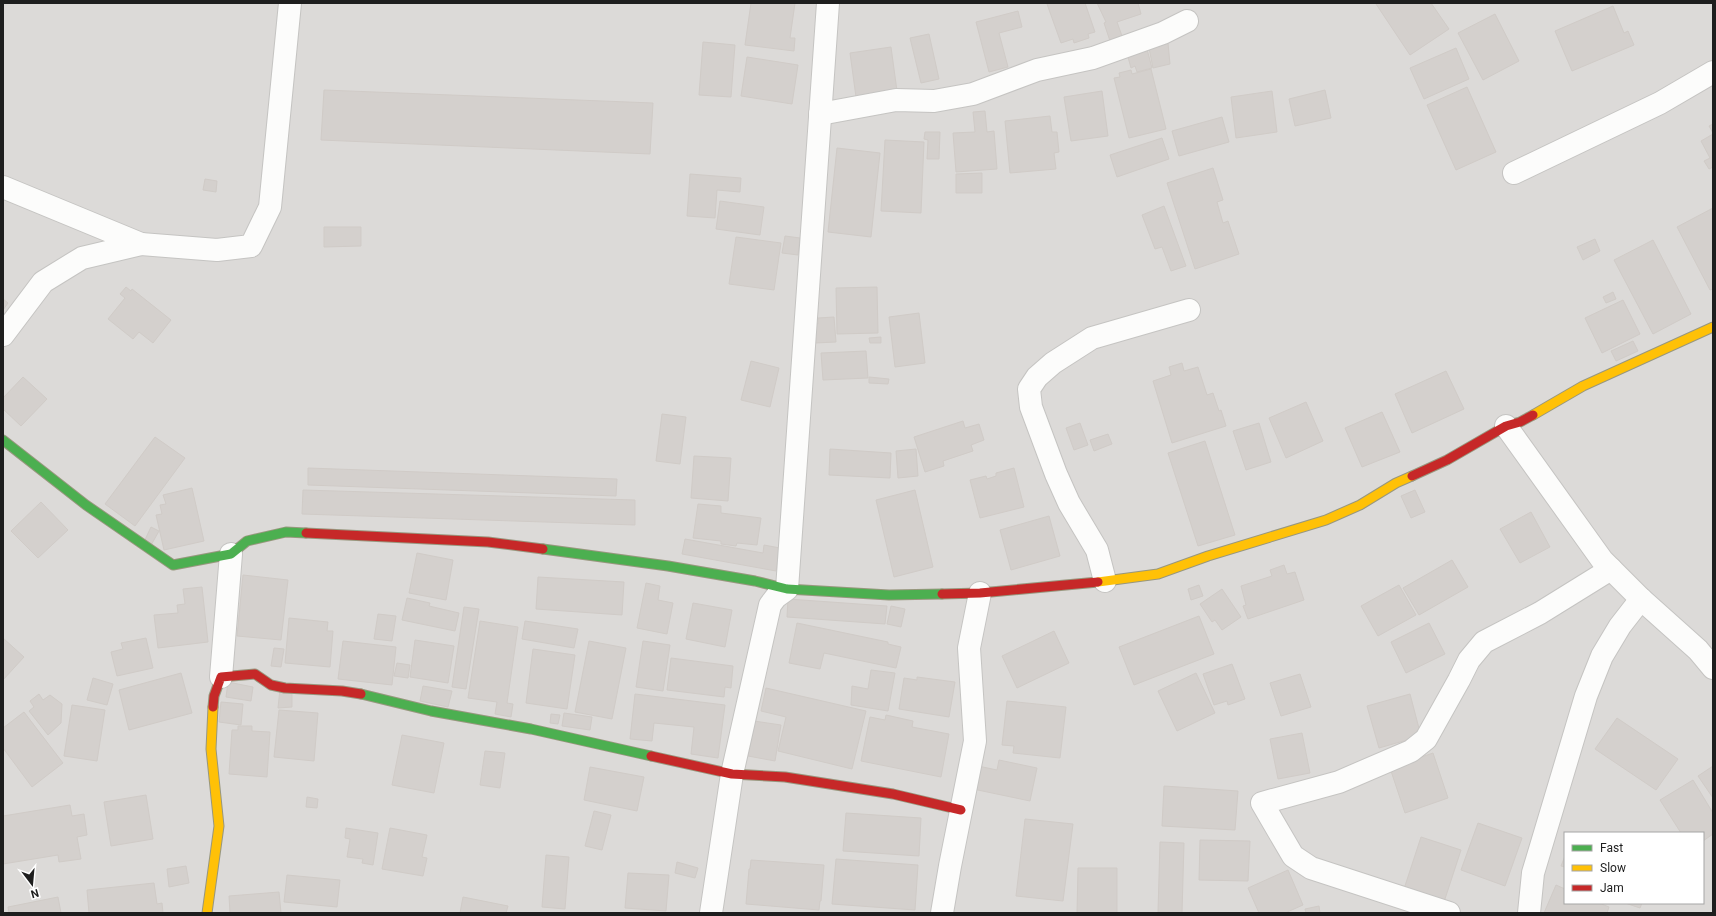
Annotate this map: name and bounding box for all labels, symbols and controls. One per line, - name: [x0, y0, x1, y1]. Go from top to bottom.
- legend: [1564, 832, 1704, 904]
- text: Fast: [1600, 841, 1623, 855]
- text: Slow: [1600, 861, 1626, 875]
- north arrow: [12, 864, 52, 904]
- text: Jam: [1600, 881, 1624, 895]
- text: N: [29, 886, 40, 901]

